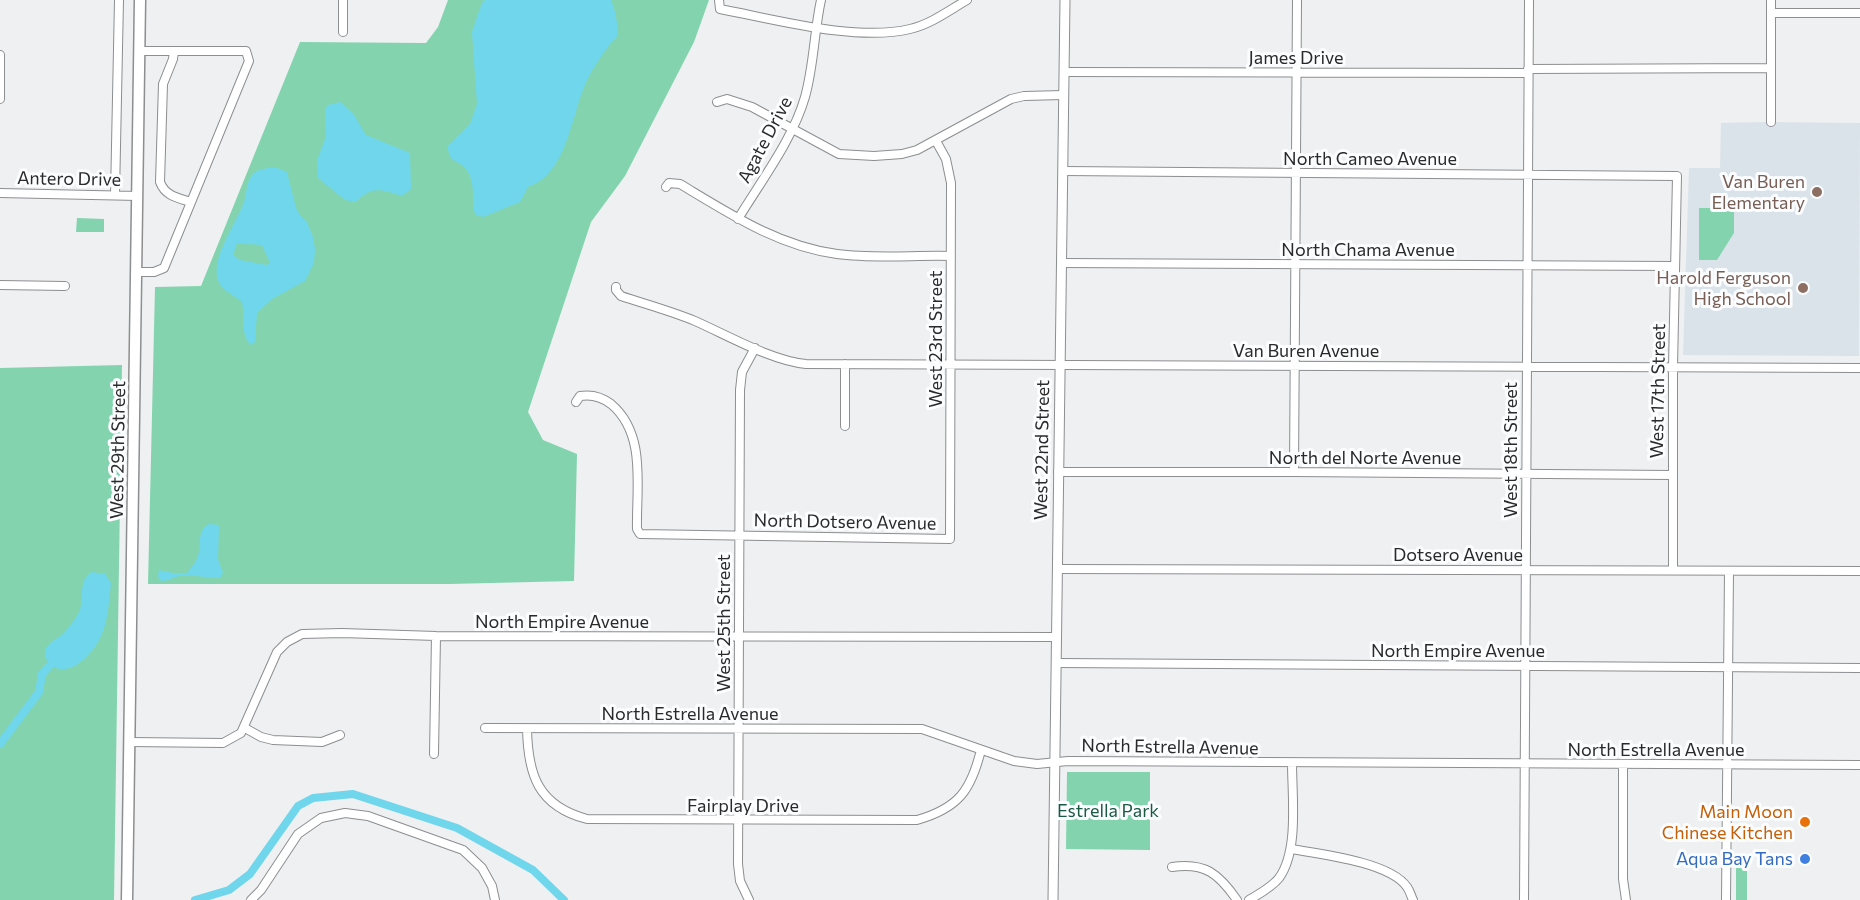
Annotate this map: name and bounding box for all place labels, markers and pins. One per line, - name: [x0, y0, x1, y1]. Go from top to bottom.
- place label: Van Buren Elementary: [1711, 171, 1805, 213]
- marker: Van Buren Elementary: [1810, 185, 1824, 199]
- place label: Harold Ferguson High School: [1656, 267, 1791, 310]
- marker: Harold Ferguson High School: [1796, 281, 1810, 295]
- place label: Main Moon Chinese Kitchen: [1662, 801, 1793, 844]
- marker: Main Moon Chinese Kitchen: [1798, 815, 1812, 829]
- place label: Aqua Bay Tans: [1676, 848, 1793, 870]
- marker: Aqua Bay Tans: [1798, 852, 1812, 866]

